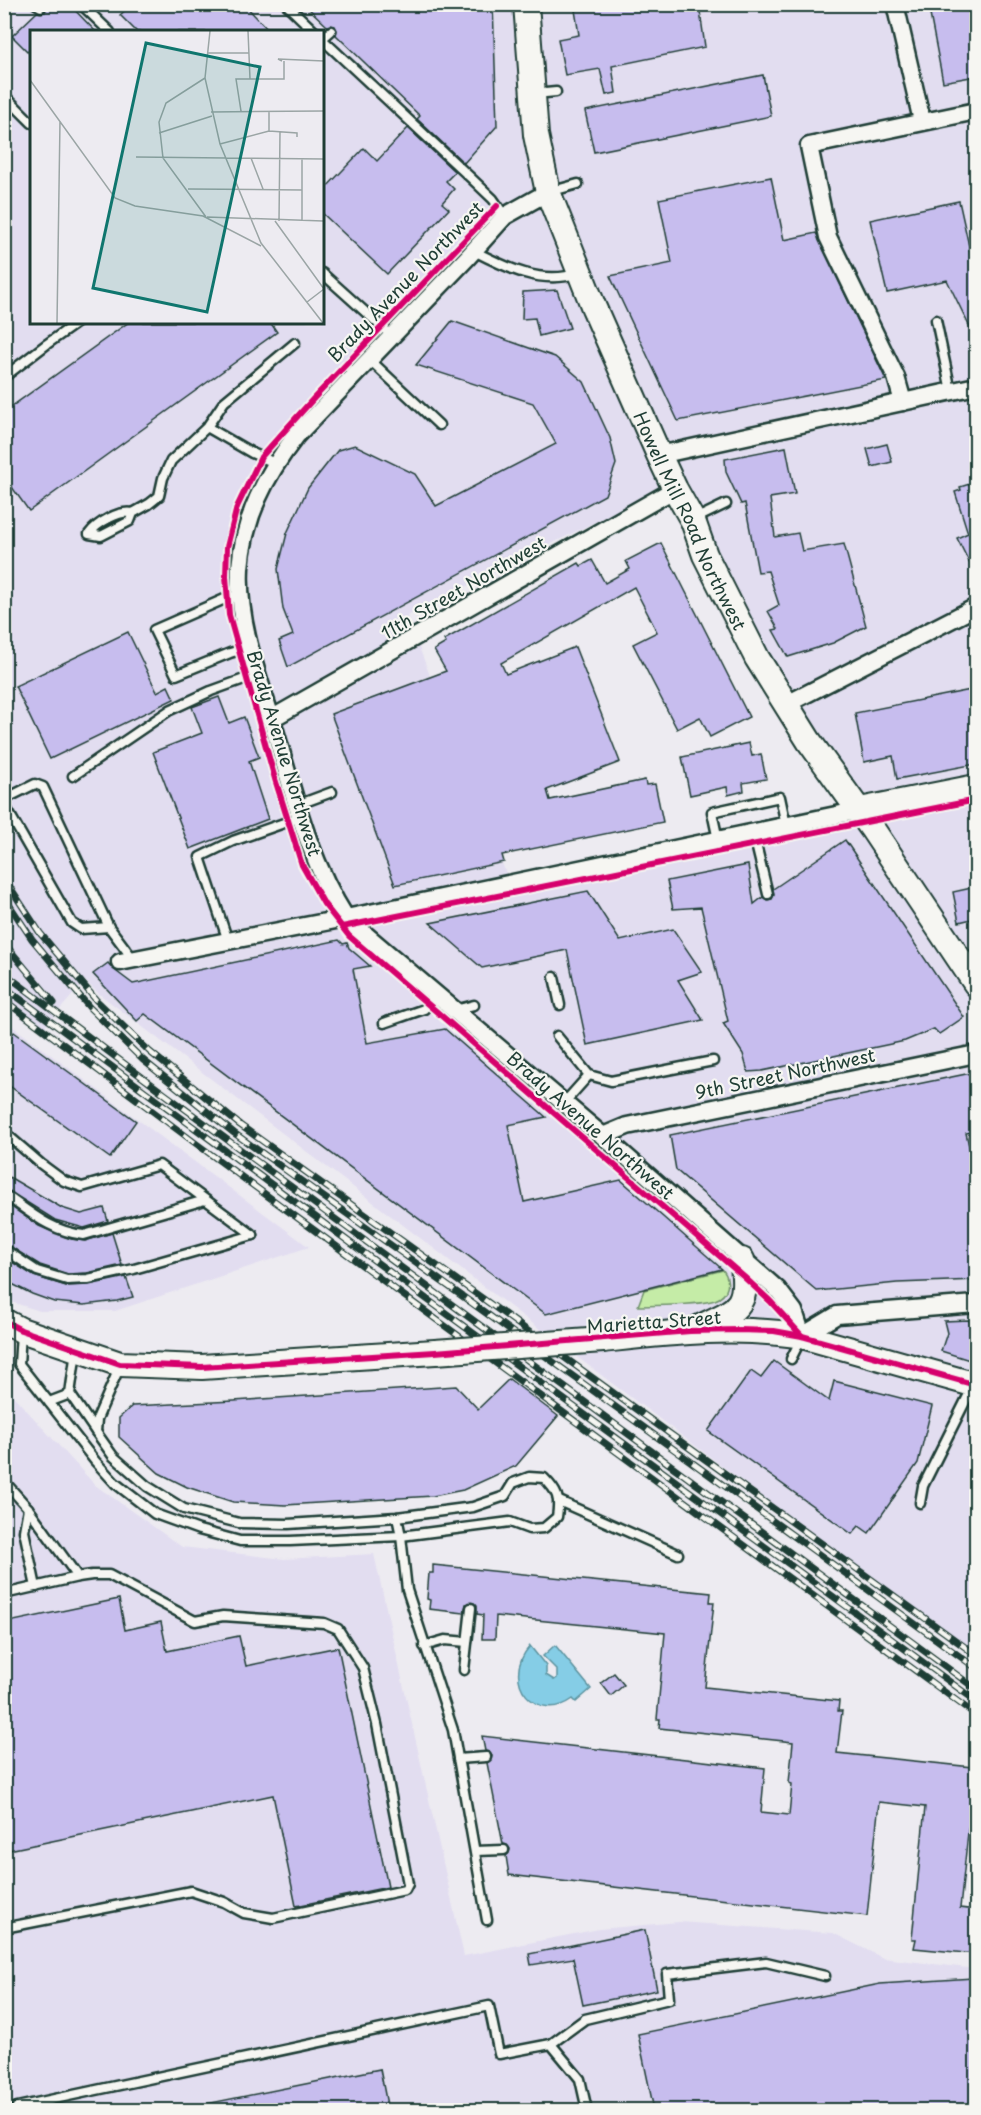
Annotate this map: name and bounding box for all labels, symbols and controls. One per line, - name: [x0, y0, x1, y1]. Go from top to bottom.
- inset map: [30, 30, 324, 324]
- street label: Brady Avenue Northwest: [321, 195, 489, 367]
- street label: Howell Mill Road Northwest: [628, 407, 754, 635]
- street label: 11th Street Northwest: [375, 529, 551, 645]
- street label: Brady Avenue Northwest: [241, 647, 329, 859]
- street label: 9th Street Northwest: [693, 1041, 877, 1105]
- street label: Brady Avenue Northwest: [501, 1045, 681, 1205]
- street label: Marietta Street: [586, 1303, 722, 1339]

